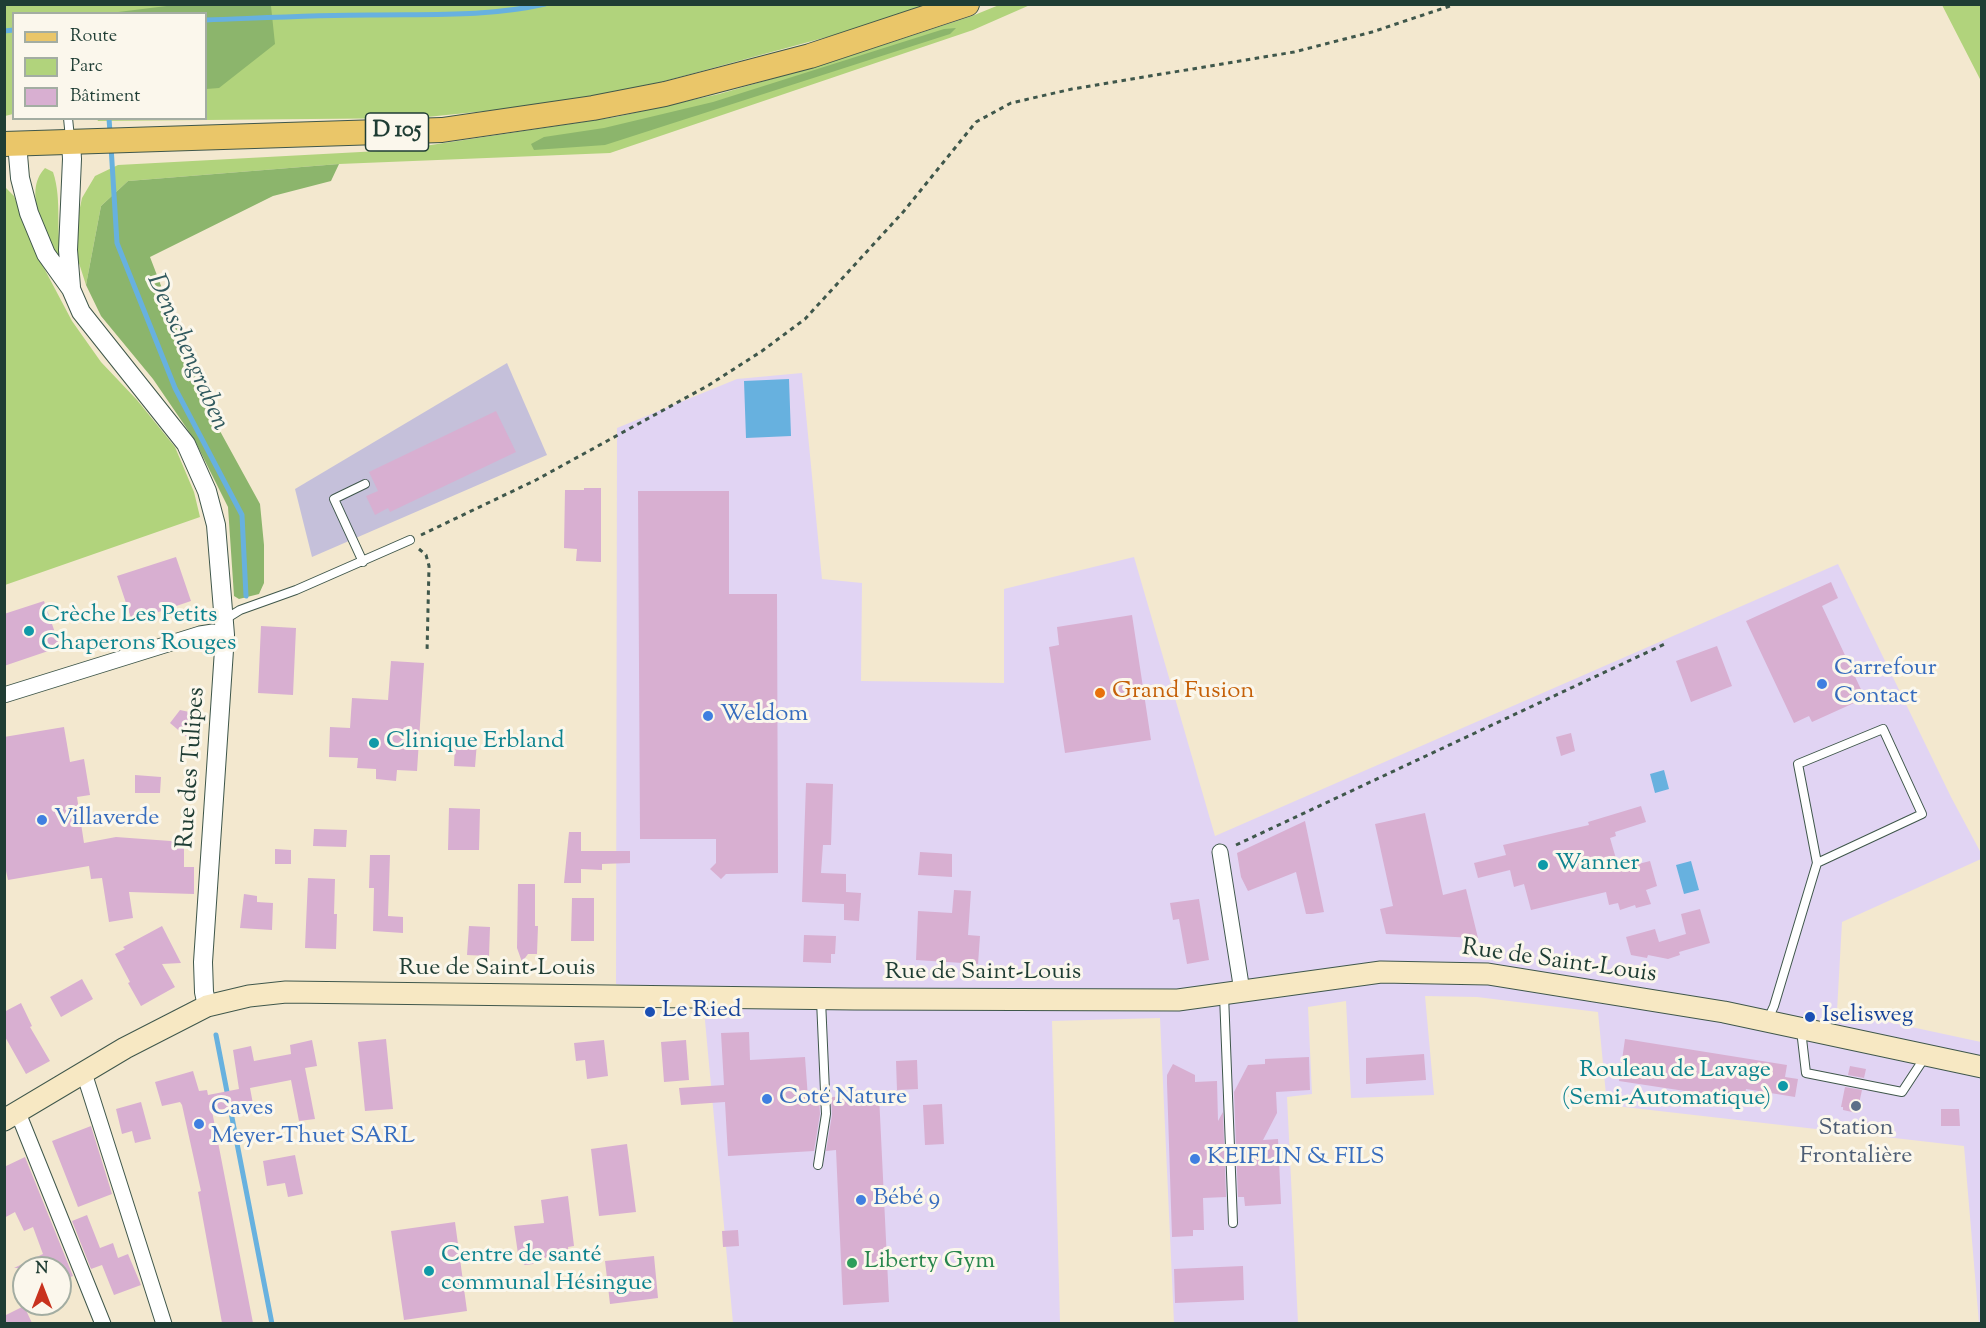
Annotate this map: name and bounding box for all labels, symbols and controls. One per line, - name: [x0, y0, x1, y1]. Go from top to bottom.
- legend: [12, 12, 207, 120]
- text: Route: [70, 24, 117, 50]
- text: Parc: [70, 54, 103, 80]
- text: Bâtiment: [70, 84, 140, 110]
- road number: D 105: [366, 113, 428, 151]
- water label: Denschengraben: [138, 270, 234, 436]
- place label: Crèche Les Petits Chaperons Rouges: [41, 603, 236, 659]
- marker: Crèche Les Petits Chaperons Rouges: [22, 624, 36, 638]
- place label: Carrefour Contact: [1834, 656, 1937, 712]
- marker: Carrefour Contact: [1815, 677, 1829, 691]
- place label: Grand Fusion: [1112, 679, 1255, 707]
- street label: Rue des Tulipes: [173, 686, 213, 850]
- marker: Grand Fusion: [1093, 686, 1107, 700]
- place label: Weldom: [720, 702, 808, 730]
- marker: Weldom: [701, 709, 715, 723]
- place label: Clinique Erbland: [386, 729, 565, 757]
- marker: Clinique Erbland: [367, 736, 381, 750]
- place label: Villaverde: [54, 806, 159, 834]
- marker: Villaverde: [35, 813, 49, 827]
- place label: Wanner: [1555, 851, 1640, 879]
- marker: Wanner: [1536, 858, 1550, 872]
- street label: Rue de Saint-Louis: [1460, 935, 1658, 991]
- street label: Rue de Saint-Louis: [399, 956, 595, 984]
- street label: Rue de Saint-Louis: [885, 960, 1081, 988]
- place label: Le Ried: [662, 998, 741, 1026]
- place label: Iselisweg: [1822, 1003, 1913, 1031]
- marker: Le Ried: [643, 1005, 657, 1019]
- marker: Iselisweg: [1803, 1010, 1817, 1024]
- place label: Rouleau de Lavage (Semi-Automatique): [1562, 1058, 1771, 1114]
- marker: Rouleau de Lavage (Semi-Automatique): [1776, 1079, 1790, 1093]
- place label: Coté Nature: [779, 1085, 907, 1113]
- marker: Coté Nature: [760, 1092, 774, 1106]
- place label: Caves Meyer-Thuet SARL: [211, 1096, 415, 1152]
- marker: Station Frontalière: [1849, 1099, 1863, 1113]
- place label: Station Frontalière: [1799, 1116, 1913, 1172]
- marker: Caves Meyer-Thuet SARL: [192, 1117, 206, 1131]
- place label: KEIFLIN & FILS: [1207, 1145, 1384, 1173]
- marker: KEIFLIN & FILS: [1188, 1152, 1202, 1166]
- place label: Bébé 9: [873, 1186, 940, 1214]
- marker: Bébé 9: [854, 1193, 868, 1207]
- place label: Centre de santé communal Hésingue: [441, 1243, 652, 1299]
- place label: Liberty Gym: [864, 1249, 995, 1277]
- north arrow: [12, 1256, 72, 1316]
- marker: Liberty Gym: [845, 1256, 859, 1270]
- text: N: [36, 1258, 48, 1281]
- marker: Centre de santé communal Hésingue: [422, 1264, 436, 1278]

